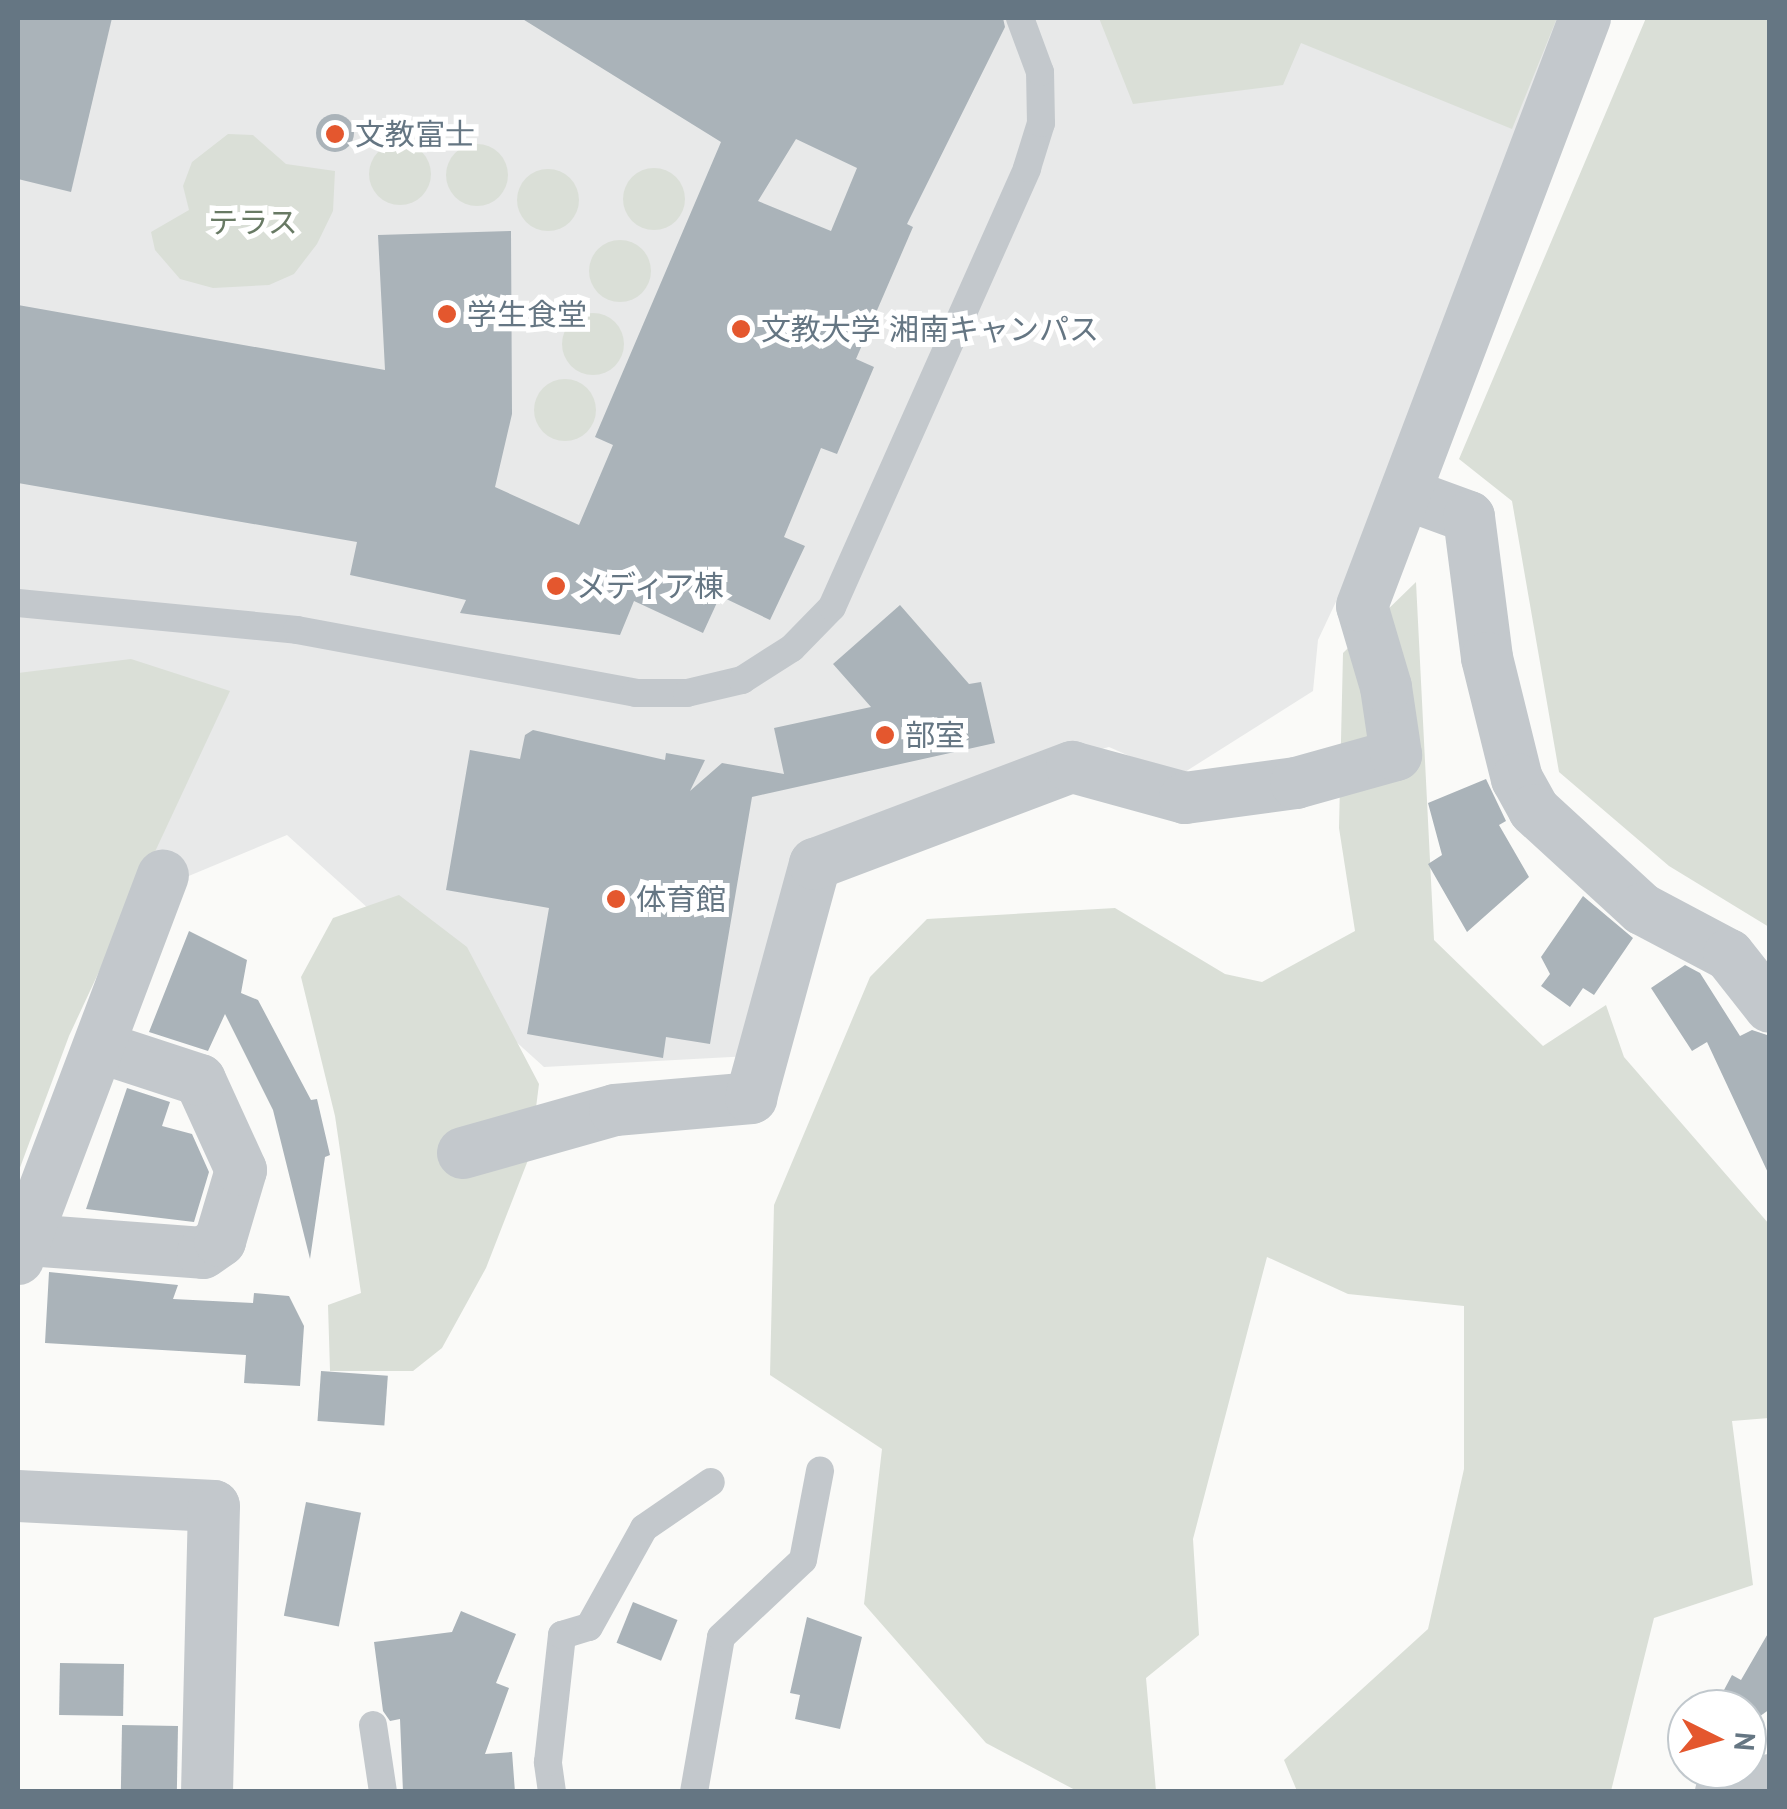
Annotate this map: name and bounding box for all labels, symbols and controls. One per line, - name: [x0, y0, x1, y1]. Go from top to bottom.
- place label: 文教富士: [355, 116, 475, 152]
- marker: 文教富士: [324, 123, 346, 145]
- park label: テラス: [208, 204, 298, 240]
- place label: 学生食堂: [467, 296, 587, 332]
- marker: 学生食堂: [436, 303, 458, 325]
- place label: 文教大学 湘南キャンパス: [761, 311, 1099, 347]
- marker: 文教大学 湘南キャンパス: [730, 318, 752, 340]
- place label: メディア棟: [576, 568, 726, 604]
- marker: メディア棟: [545, 575, 567, 597]
- place label: 部室: [905, 717, 965, 753]
- marker: 部室: [874, 724, 896, 746]
- place label: 体育館: [636, 881, 726, 917]
- marker: 体育館: [605, 888, 627, 910]
- north arrow: [1667, 1689, 1767, 1789]
- text: N: [1726, 1731, 1765, 1752]

